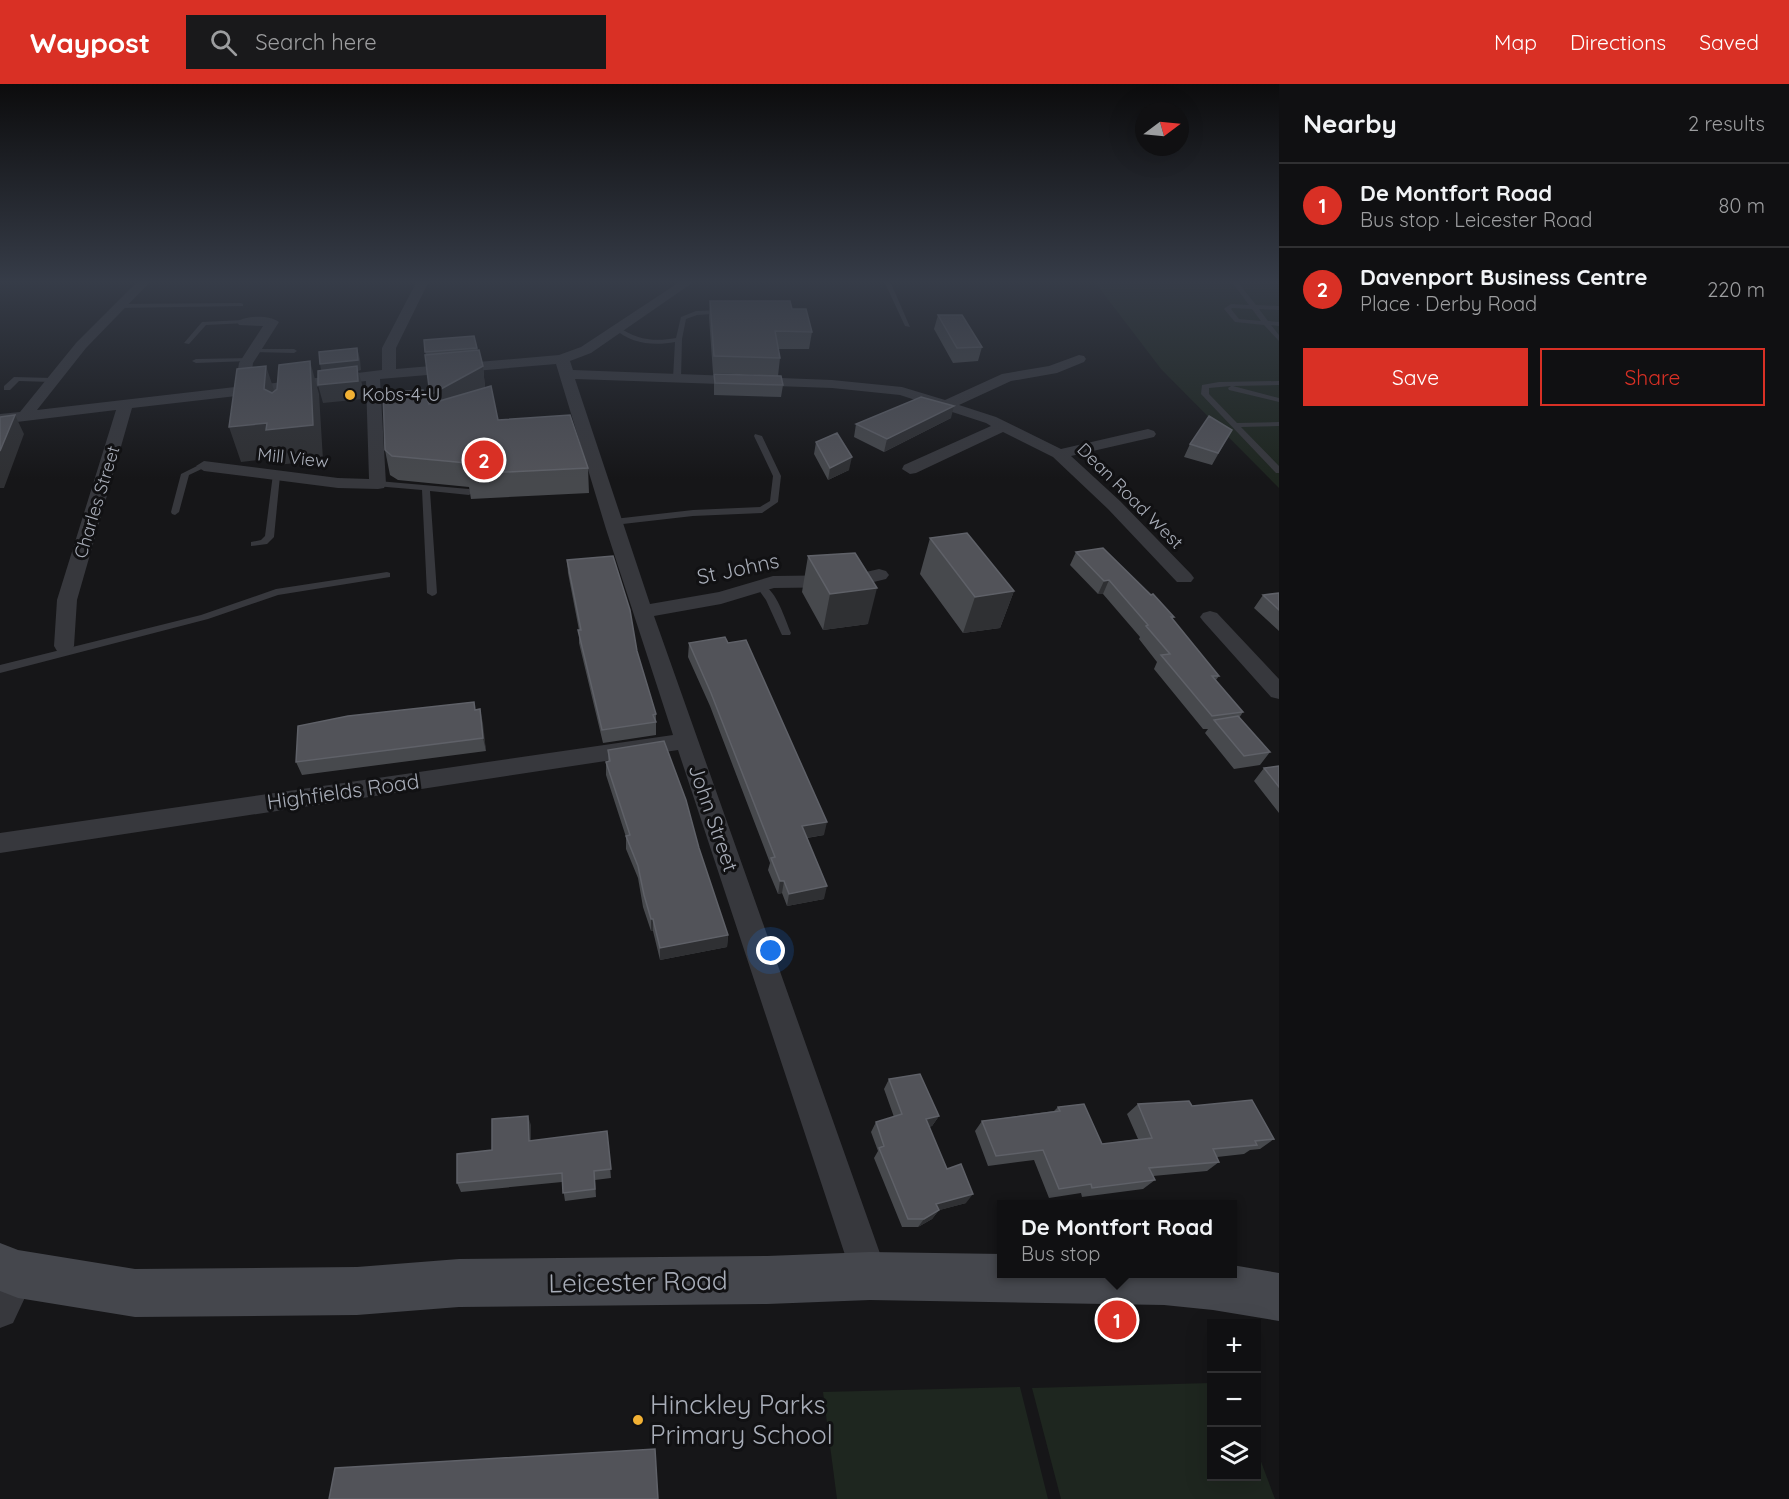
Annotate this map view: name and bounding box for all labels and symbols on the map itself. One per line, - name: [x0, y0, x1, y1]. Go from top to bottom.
- north arrow: [1135, 102, 1189, 156]
- place label: Kobs-4-U: [362, 383, 440, 406]
- marker: Kobs-4-U: [343, 388, 357, 402]
- pin: 2: [464, 438, 504, 482]
- street label: Dean Road West: [1072, 438, 1188, 554]
- street label: Mill View: [256, 442, 330, 473]
- street label: Charles Street: [68, 443, 125, 561]
- street label: St Johns: [694, 547, 781, 589]
- street label: John Street: [683, 761, 744, 875]
- street label: Highfields Road: [265, 767, 421, 815]
- your location: [756, 936, 785, 965]
- street label: Leicester Road: [548, 1263, 728, 1300]
- pin: 1: [1098, 1298, 1136, 1342]
- place label: Hinckley Parks Primary School: [650, 1388, 833, 1451]
- marker: Hinckley Parks Primary School: [631, 1413, 645, 1427]

